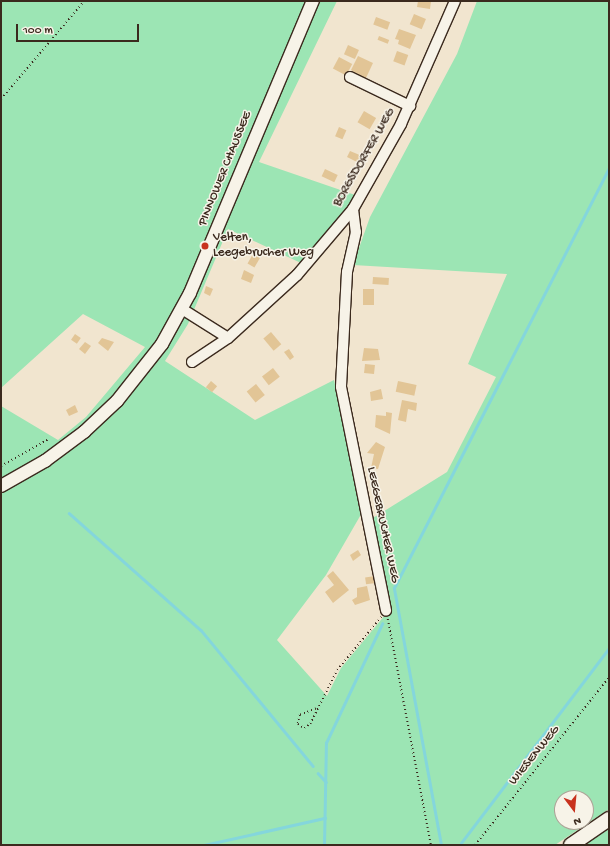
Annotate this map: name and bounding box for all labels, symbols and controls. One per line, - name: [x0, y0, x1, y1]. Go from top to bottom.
- scale bar: [18, 16, 141, 42]
- text: 100 m: [23, 24, 53, 38]
- street label: BORGSDORFER WEG: [331, 106, 399, 210]
- street label: PINNOWER CHAUSSEE: [196, 110, 256, 228]
- place label: Velten, Leegebrucher Weg: [213, 231, 314, 262]
- marker: Velten, Leegebrucher Weg: [200, 241, 210, 251]
- street label: LEEGEBRUCHER WEG: [362, 466, 402, 584]
- street label: WIESENWEG: [506, 723, 564, 789]
- north arrow: [554, 790, 594, 830]
- text: N: [572, 814, 582, 827]

